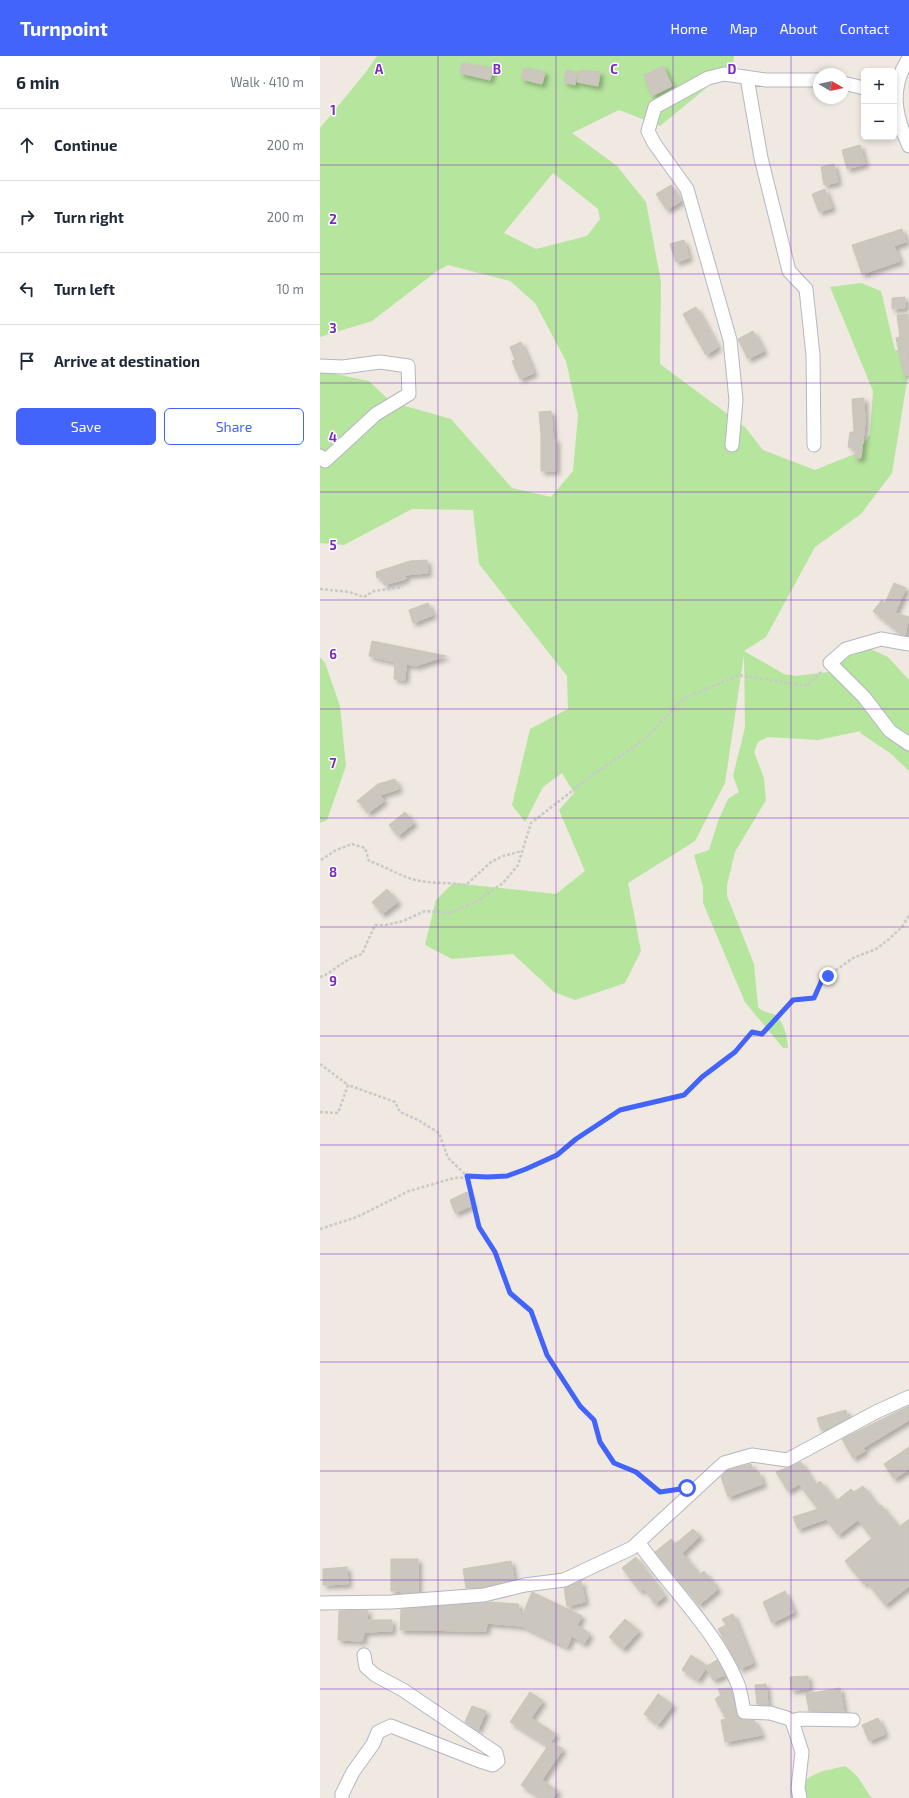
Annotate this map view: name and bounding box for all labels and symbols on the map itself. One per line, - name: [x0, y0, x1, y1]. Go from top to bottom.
- text: A: [375, 61, 384, 77]
- text: B: [493, 61, 501, 77]
- text: C: [610, 61, 618, 77]
- text: D: [728, 61, 737, 77]
- north arrow: [813, 68, 849, 104]
- text: 1: [330, 102, 336, 118]
- text: 2: [329, 211, 337, 227]
- text: 3: [329, 320, 337, 336]
- text: 4: [329, 429, 337, 445]
- text: 5: [329, 537, 337, 553]
- text: 6: [329, 646, 337, 662]
- text: 7: [330, 755, 337, 771]
- text: 8: [329, 864, 337, 880]
- route end: [819, 967, 837, 985]
- text: 9: [329, 973, 337, 989]
- route start: [678, 1479, 696, 1497]

